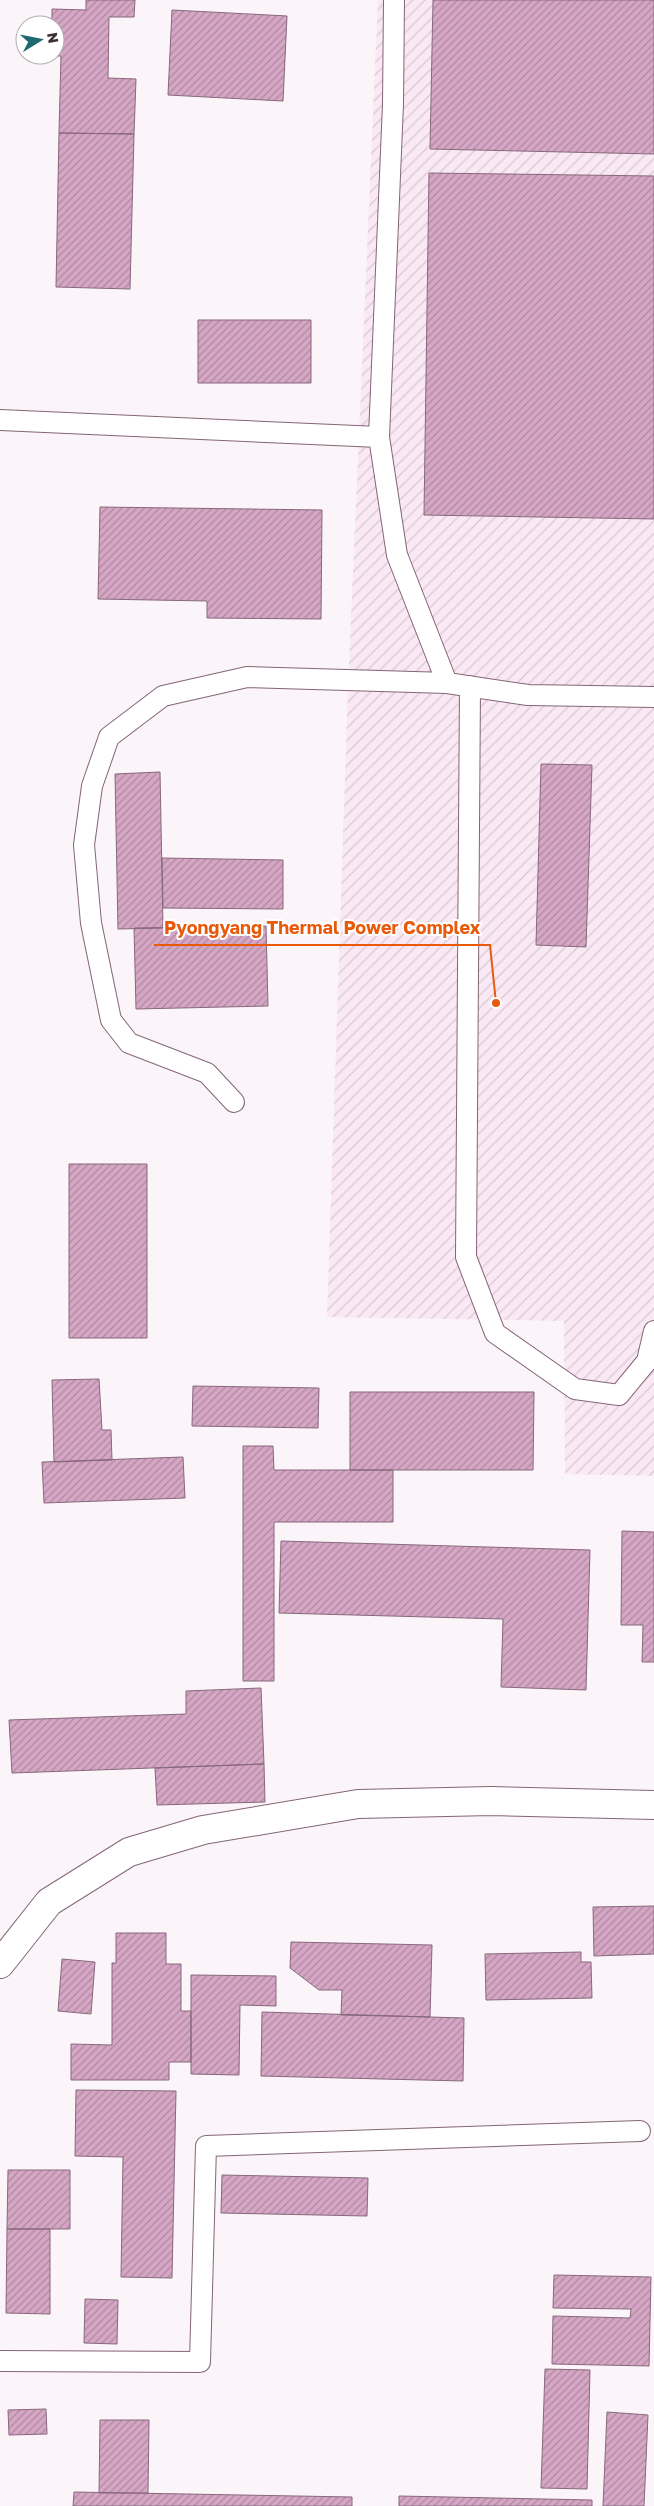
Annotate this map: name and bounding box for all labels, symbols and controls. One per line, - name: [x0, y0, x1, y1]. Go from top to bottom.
- north arrow: [15, 15, 65, 65]
- text: N: [44, 31, 63, 44]
- callout: Pyongyang Thermal Power Complex: [154, 912, 490, 945]
- text: Pyongyang Thermal Power Complex: [164, 916, 481, 938]

